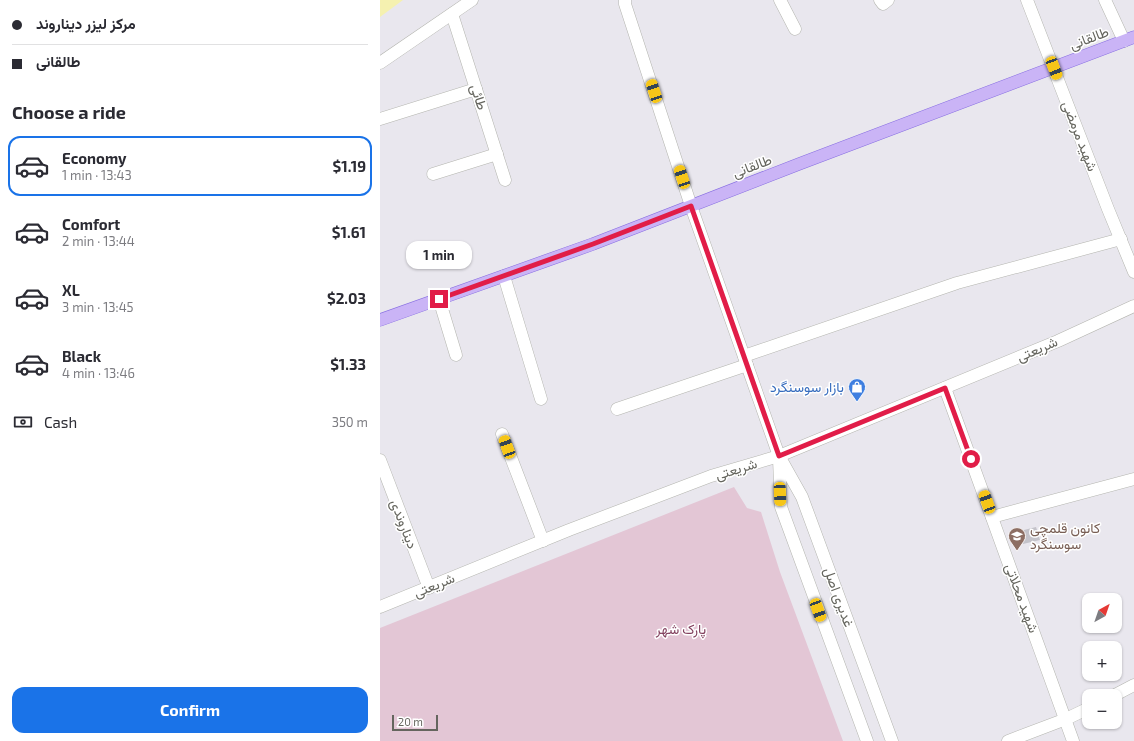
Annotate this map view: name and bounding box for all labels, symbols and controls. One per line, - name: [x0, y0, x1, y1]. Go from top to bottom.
- text: مرکز لیزر دیناروند: [36, 14, 136, 32]
- street label: طالقانی: [1067, 22, 1111, 54]
- text: طالقانی: [36, 52, 80, 70]
- car: [1044, 55, 1064, 81]
- car: [645, 78, 663, 104]
- street label: طائی: [466, 82, 492, 112]
- street label: شهید مرمضی: [1058, 98, 1102, 174]
- text: Choose a ride: [12, 101, 126, 123]
- icon: car: [14, 148, 50, 184]
- text: Economy: [62, 149, 127, 167]
- street label: طالقانی: [730, 150, 774, 182]
- text: $1.19: [332, 157, 366, 175]
- car: [673, 164, 691, 190]
- text: 1 min · 13:43: [62, 167, 132, 183]
- icon: car: [14, 214, 50, 250]
- text: Comfort: [62, 215, 120, 233]
- text: $1.61: [332, 223, 366, 241]
- text: 2 min · 13:44: [62, 233, 135, 249]
- callout: 1 min: [406, 241, 472, 269]
- text: 1 min: [423, 247, 455, 263]
- icon: car: [14, 280, 50, 316]
- text: XL: [62, 281, 80, 299]
- text: $2.03: [327, 289, 366, 307]
- route end: [430, 290, 448, 308]
- text: 3 min · 13:45: [62, 299, 134, 315]
- street label: شریعتی: [1014, 332, 1060, 366]
- icon: car: [14, 346, 50, 382]
- text: Black: [62, 347, 101, 365]
- text: $1.33: [330, 355, 366, 373]
- text: 4 min · 13:46: [62, 365, 135, 381]
- shop icon: بازار سوسنگرد: [847, 377, 867, 402]
- place label: بازار سوسنگرد: [770, 378, 844, 396]
- icon: cash: [12, 411, 34, 433]
- text: Cash: [44, 413, 77, 431]
- text: 350 m: [332, 414, 368, 430]
- car: [497, 434, 517, 460]
- route start: [962, 450, 980, 468]
- street label: شریعتی: [713, 454, 759, 484]
- car: [774, 482, 786, 506]
- car: [977, 489, 997, 515]
- street label: دیناروندی: [386, 497, 422, 552]
- place label: کانون قلمچی سوسنگرد: [1030, 519, 1100, 553]
- school or university icon: کانون قلمچی سوسنگرد: [1007, 526, 1027, 551]
- street label: شهید محلاتی: [1001, 561, 1043, 635]
- street label: غدیری اصل: [820, 565, 858, 629]
- street label: شریعتی: [411, 569, 457, 601]
- north arrow: [1082, 593, 1122, 633]
- map controls: [1082, 593, 1122, 729]
- car: [808, 597, 828, 623]
- park label: پارک شهر: [655, 620, 706, 639]
- button: +: [1082, 641, 1122, 681]
- button: Confirm: [12, 687, 368, 733]
- button: −: [1082, 689, 1122, 729]
- scale bar: [392, 713, 438, 732]
- text: 20 m: [398, 715, 423, 728]

